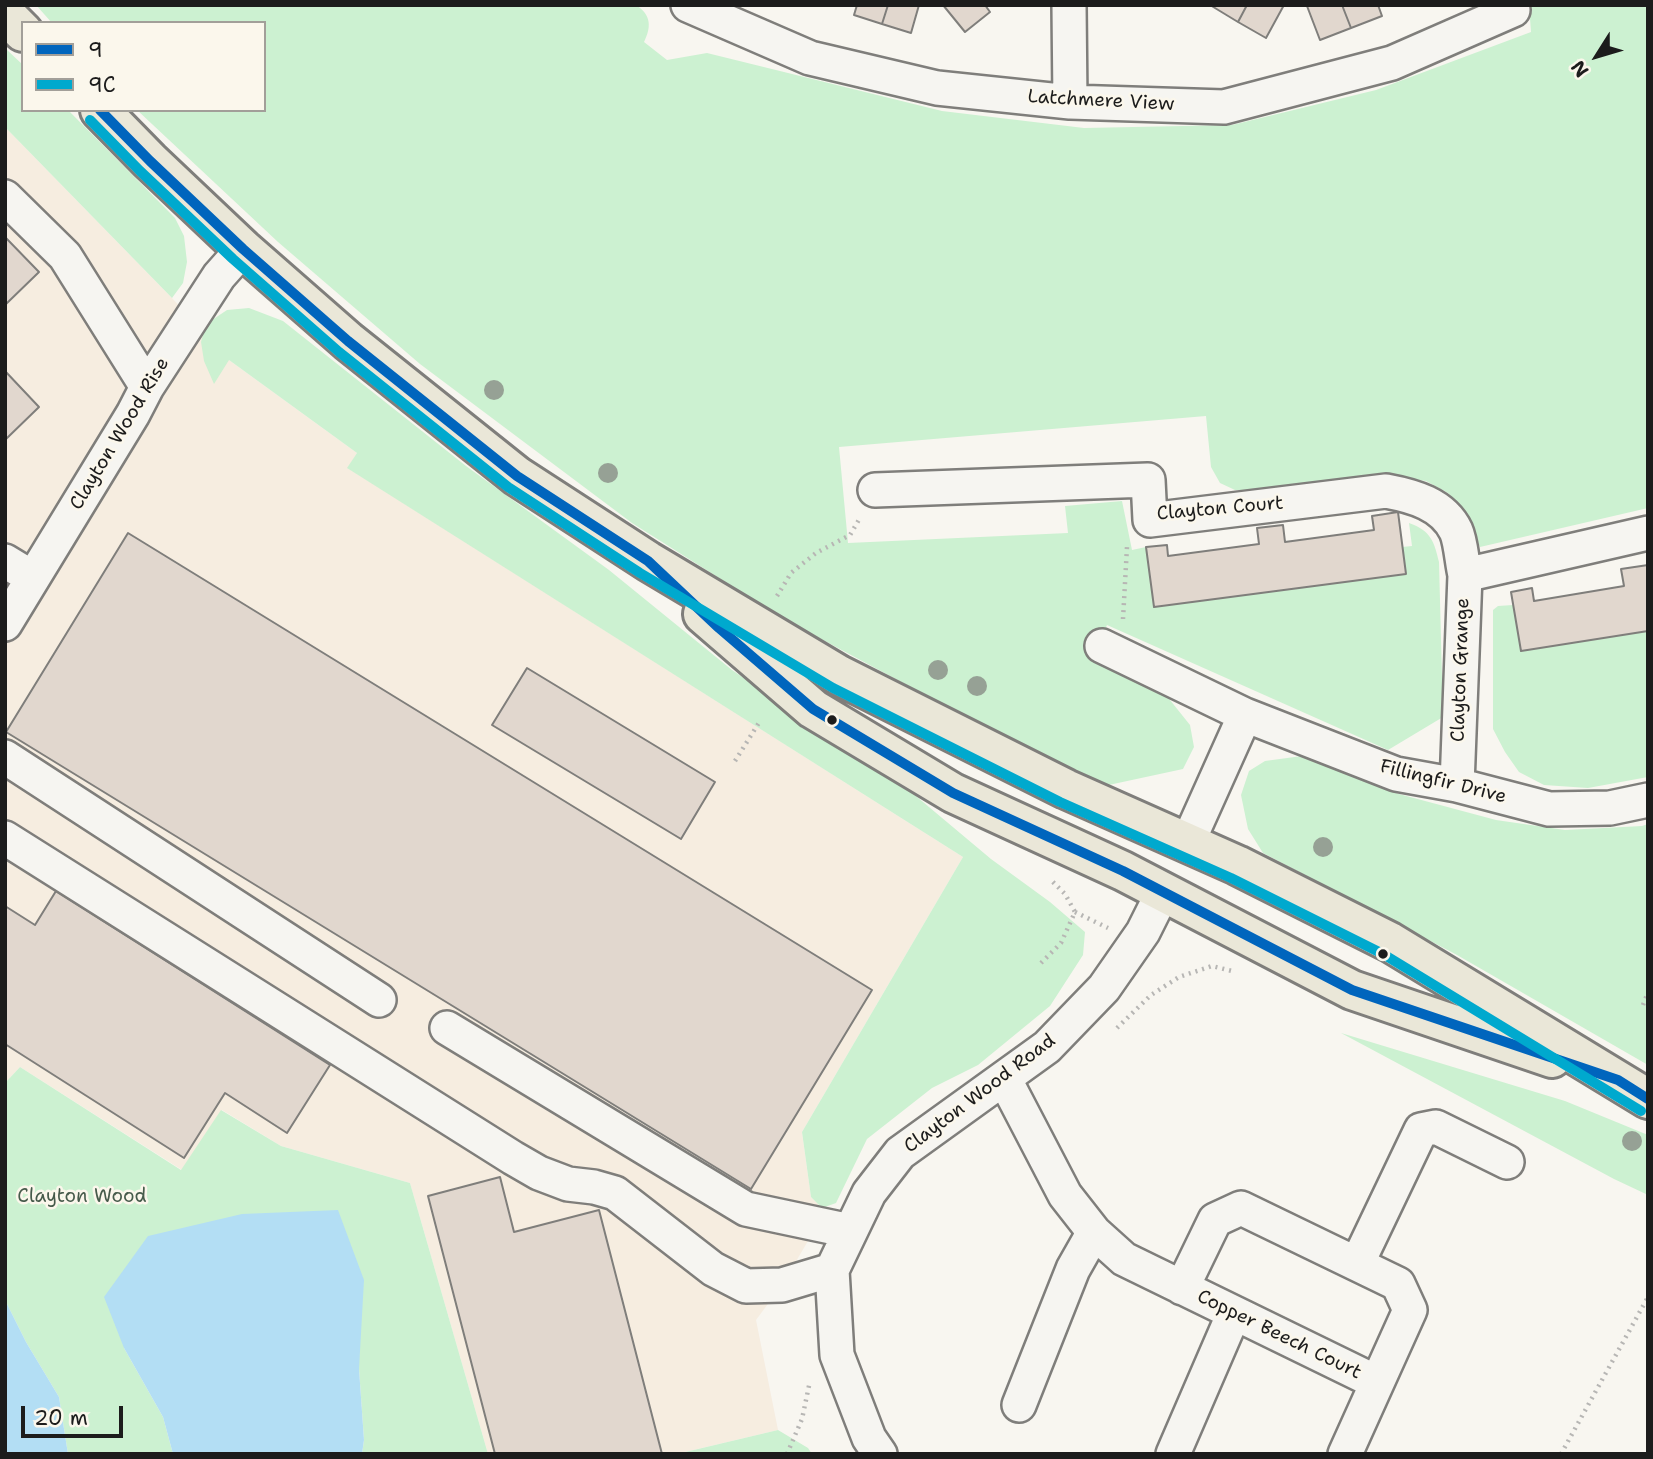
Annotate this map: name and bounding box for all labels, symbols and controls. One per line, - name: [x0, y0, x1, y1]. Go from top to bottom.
- legend: [21, 21, 266, 112]
- north arrow: [1562, 21, 1632, 91]
- text: 9: [88, 36, 103, 64]
- text: N: [1565, 55, 1594, 82]
- text: 9C: [88, 71, 116, 99]
- street label: Latchmere View: [1027, 86, 1175, 116]
- street label: Clayton Wood Rise: [65, 354, 175, 514]
- street label: Clayton Court: [1156, 492, 1284, 526]
- street label: Clayton Grange: [1447, 597, 1475, 743]
- unlabelled marker: [825, 713, 839, 727]
- street label: Fillingfir Drive: [1377, 755, 1509, 809]
- unlabelled marker: [1376, 947, 1390, 961]
- street label: Clayton Wood Road: [900, 1030, 1060, 1158]
- park label: Clayton Wood: [17, 1186, 147, 1208]
- street label: Copper Beech Court: [1193, 1285, 1365, 1385]
- scale bar: [24, 1392, 126, 1436]
- text: 20 m: [34, 1404, 88, 1432]

